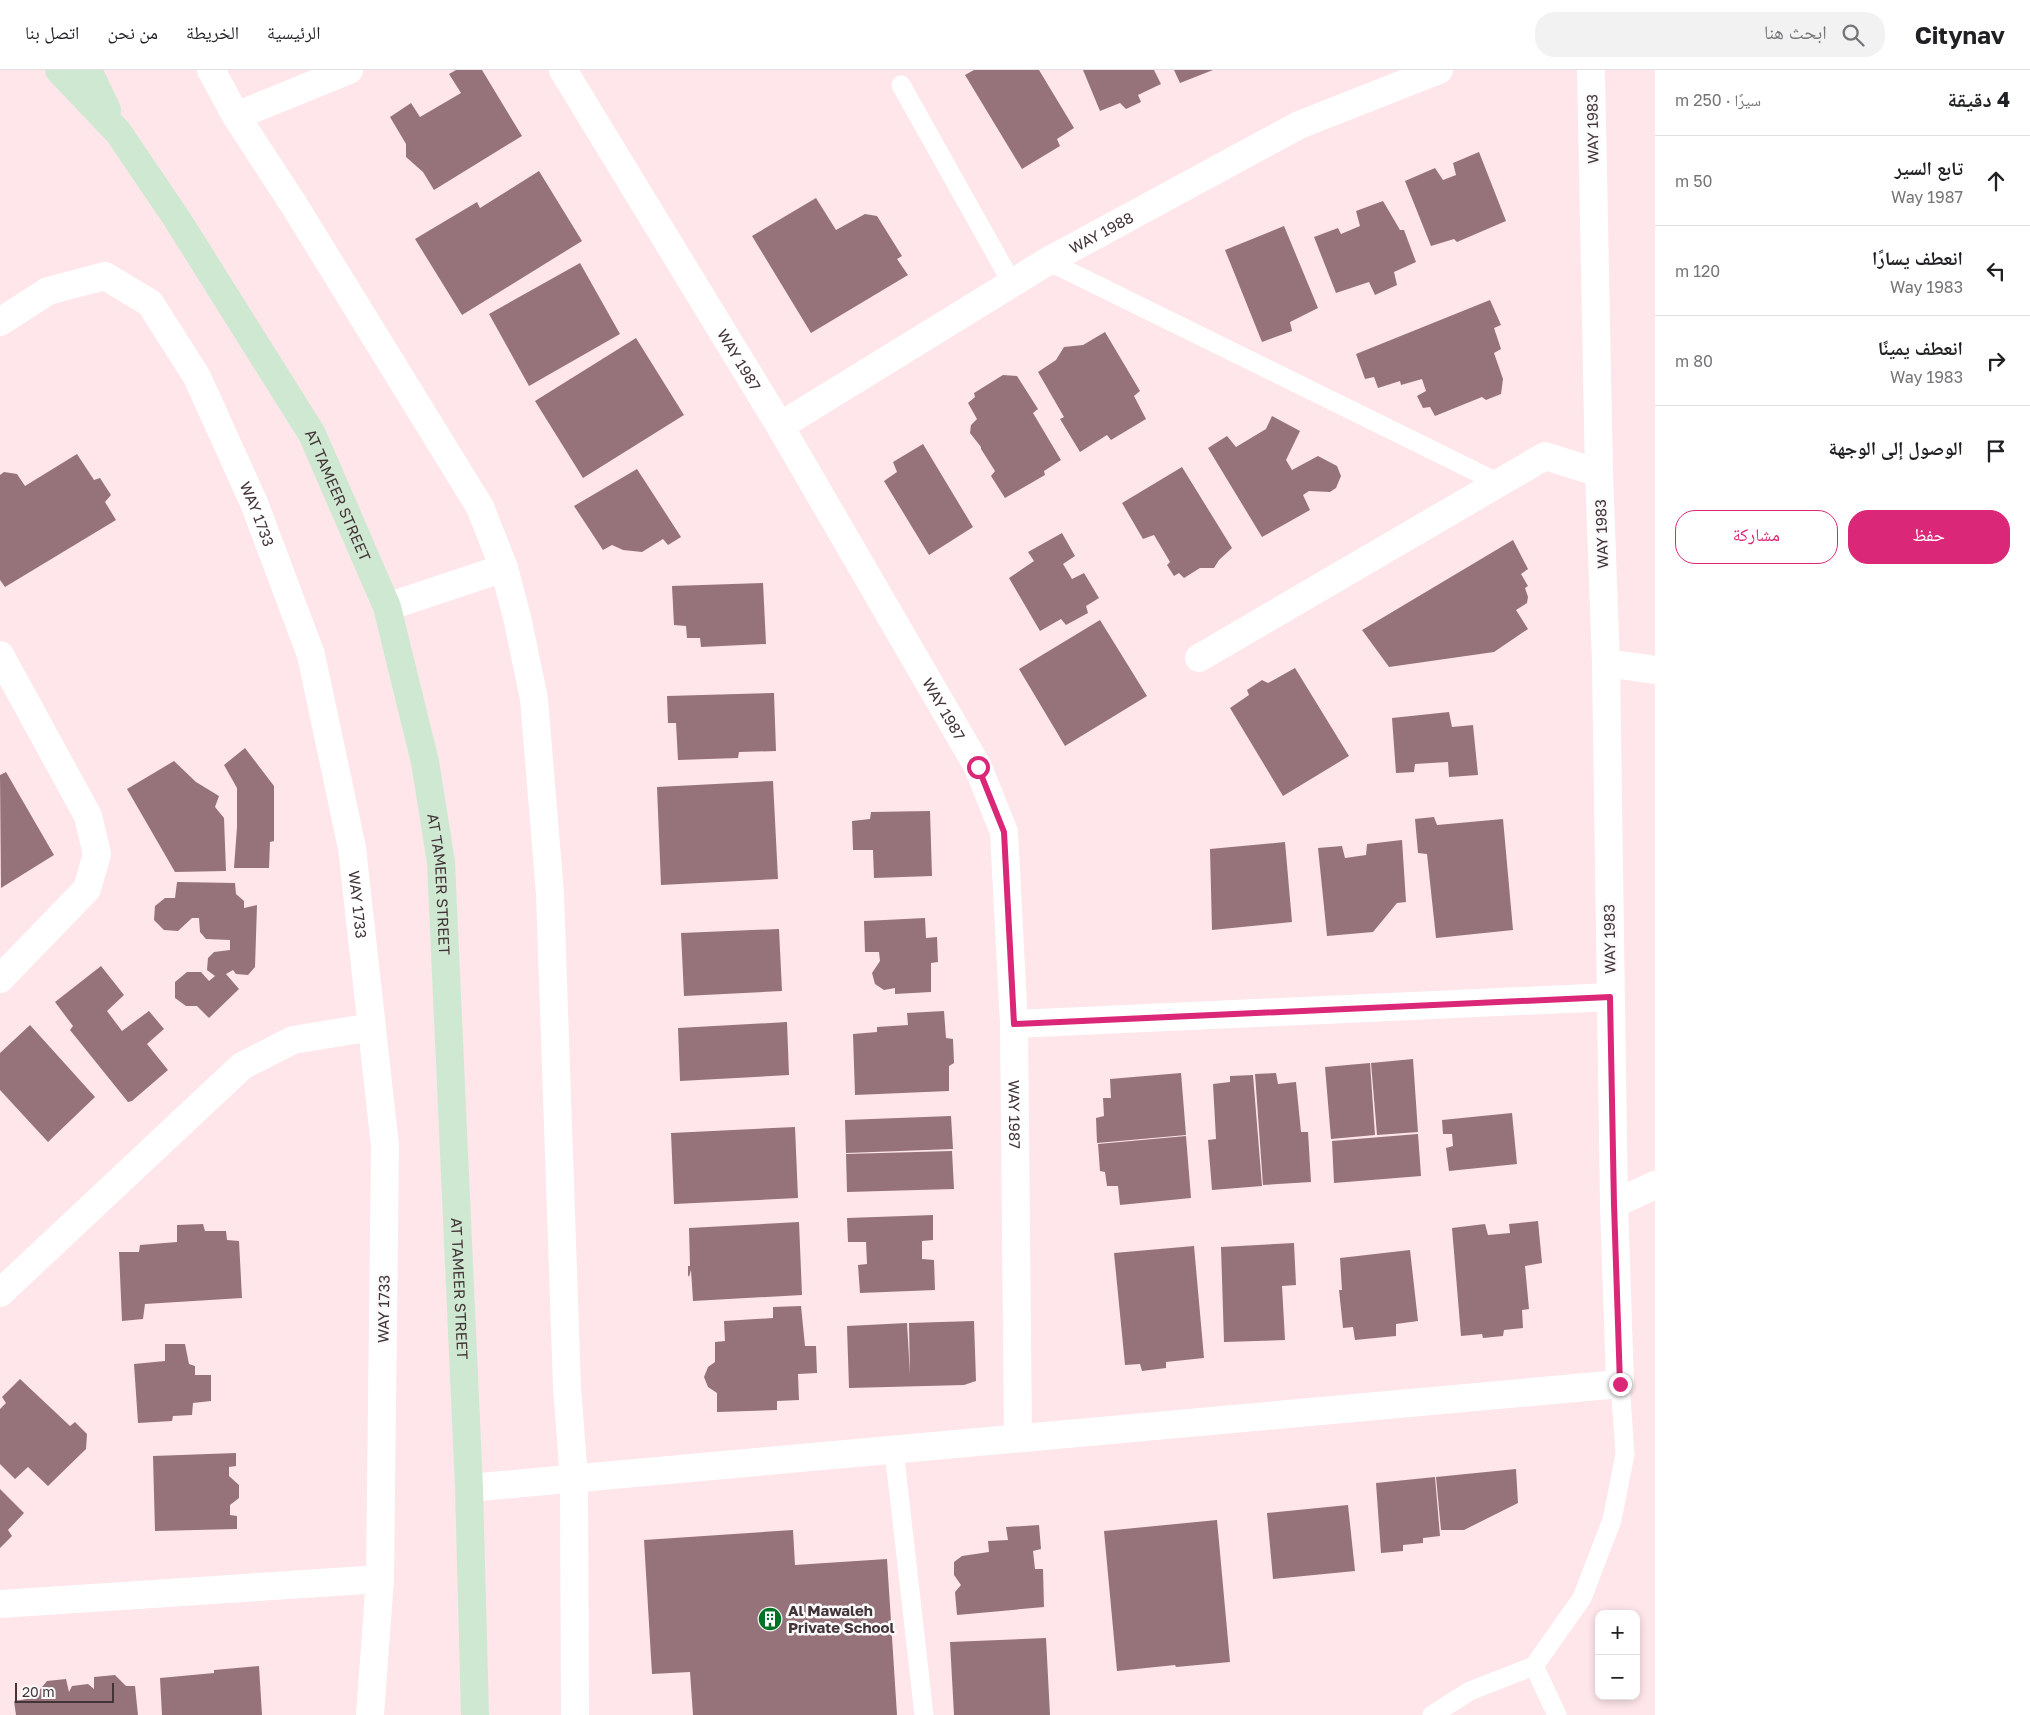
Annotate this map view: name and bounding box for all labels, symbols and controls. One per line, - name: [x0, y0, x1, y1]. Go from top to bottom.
- search box: [1535, 12, 1885, 57]
- text: ابحث هنا: [1764, 20, 1827, 43]
- text: Citynav: [1915, 20, 2005, 49]
- text: اتصل بنا: [25, 21, 79, 43]
- text: من نحن: [107, 21, 158, 43]
- text: الخريطة: [186, 21, 239, 43]
- text: الرئيسية: [267, 21, 320, 43]
- icon: search: [1839, 21, 1867, 49]
- text: 4 دقيقة: [1948, 86, 2010, 112]
- text: سيرًا · 250 m: [1675, 90, 1761, 110]
- street label: WAY 1983: [1582, 94, 1602, 164]
- text: تابع السير: [1895, 156, 1963, 179]
- icon: ahead: [1982, 167, 2010, 195]
- text: 50 m: [1675, 171, 1712, 191]
- text: Way 1987: [1891, 187, 1963, 207]
- street label: WAY 1988: [1066, 208, 1136, 257]
- text: انعطف يسارًا: [1872, 246, 1963, 269]
- icon: left: [1982, 257, 2010, 285]
- text: 120 m: [1675, 261, 1720, 281]
- text: Way 1983: [1890, 277, 1963, 297]
- street label: WAY 1987: [714, 325, 765, 394]
- text: انعطف يمينًا: [1878, 336, 1963, 359]
- icon: right: [1982, 347, 2010, 375]
- text: 80 m: [1675, 351, 1713, 371]
- text: Way 1983: [1890, 367, 1963, 387]
- street label: AT TAMEER STREET: [302, 425, 375, 564]
- text: الوصول إلى الوجهة: [1829, 436, 1963, 459]
- icon: arrive: [1982, 437, 2010, 465]
- street label: WAY 1733: [236, 479, 278, 549]
- street label: WAY 1983: [1591, 499, 1611, 569]
- button: مشاركة: [1675, 510, 1838, 564]
- button: حفظ: [1848, 510, 2010, 564]
- street label: WAY 1987: [919, 675, 969, 743]
- route start: [967, 756, 990, 779]
- street label: AT TAMEER STREET: [424, 812, 454, 955]
- street label: WAY 1733: [346, 870, 371, 939]
- street label: WAY 1983: [1599, 904, 1619, 974]
- street label: WAY 1987: [1006, 1080, 1024, 1149]
- street label: AT TAMEER STREET: [448, 1217, 472, 1360]
- street label: WAY 1733: [373, 1275, 393, 1343]
- route end: [1609, 1373, 1632, 1396]
- place label: Al Mawaleh Private School: [788, 1601, 895, 1636]
- building icon: Al Mawaleh Private School: [757, 1606, 783, 1632]
- map controls: [1595, 1610, 1640, 1700]
- button: +: [1595, 1610, 1640, 1655]
- button: −: [1595, 1655, 1640, 1700]
- scale bar: [15, 1680, 114, 1703]
- text: 20 m: [22, 1683, 55, 1700]

